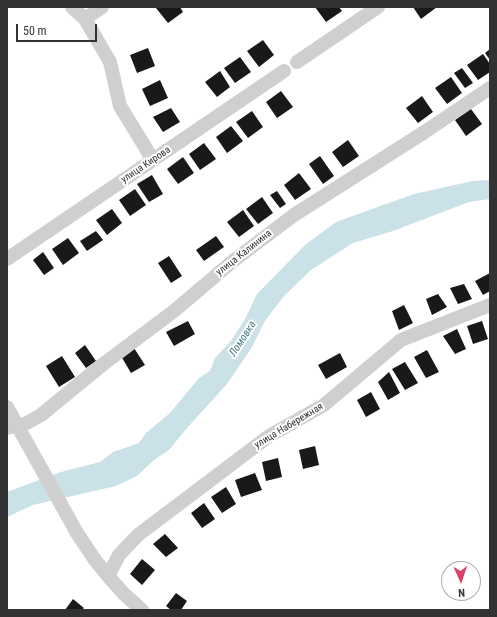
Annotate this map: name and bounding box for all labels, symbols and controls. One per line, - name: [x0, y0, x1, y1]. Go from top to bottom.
- scale bar: [18, 16, 99, 42]
- text: 50 m: [23, 24, 47, 38]
- street label: улица Кирова: [119, 144, 173, 186]
- street label: улица Калинина: [214, 228, 274, 278]
- water label: Ломовка: [227, 319, 259, 359]
- street label: улица Набережная: [252, 401, 326, 451]
- north arrow: [441, 561, 481, 601]
- text: N: [458, 586, 465, 599]

